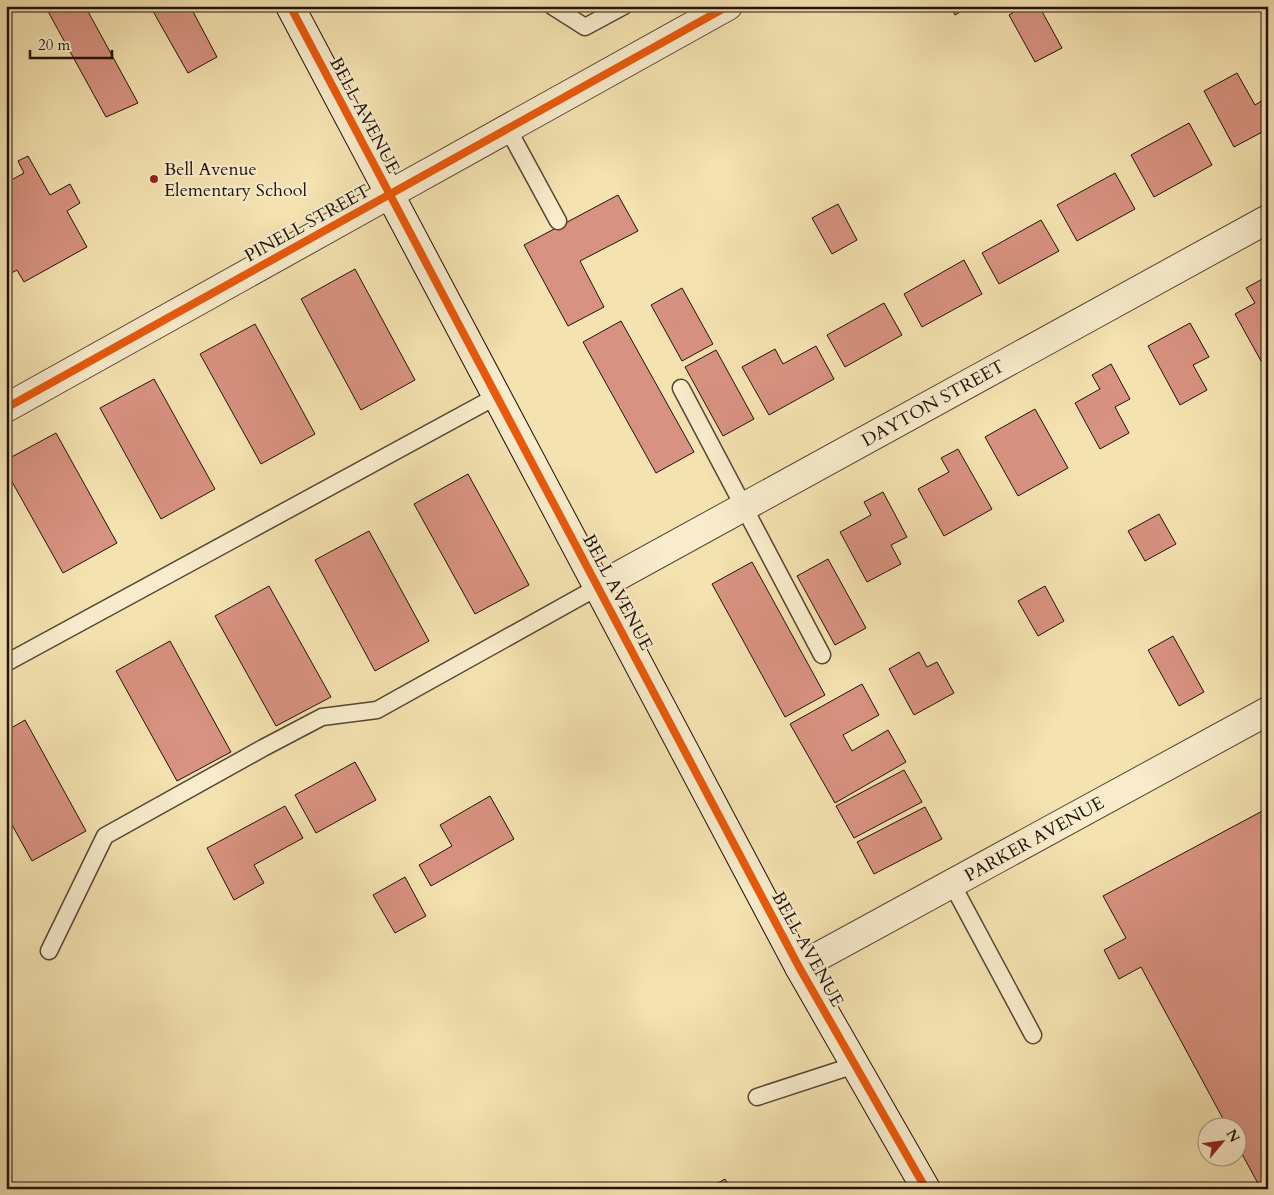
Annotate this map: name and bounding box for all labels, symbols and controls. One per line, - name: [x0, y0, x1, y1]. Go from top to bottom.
- scale bar: [30, 28, 112, 60]
- text: 20 m: [38, 35, 70, 55]
- street label: BELL AVENUE: [323, 53, 406, 178]
- place label: Bell Avenue Elementary School: [164, 157, 307, 203]
- marker: Bell Avenue Elementary School: [148, 173, 160, 185]
- street label: PINELL STREET: [240, 179, 375, 268]
- street label: DAYTON STREET: [857, 354, 1009, 453]
- street label: BELL AVENUE: [576, 530, 659, 655]
- street label: PARKER AVENUE: [960, 791, 1109, 888]
- street label: BELL AVENUE: [766, 887, 850, 1011]
- north arrow: [1196, 1118, 1246, 1168]
- text: N: [1222, 1126, 1244, 1146]

